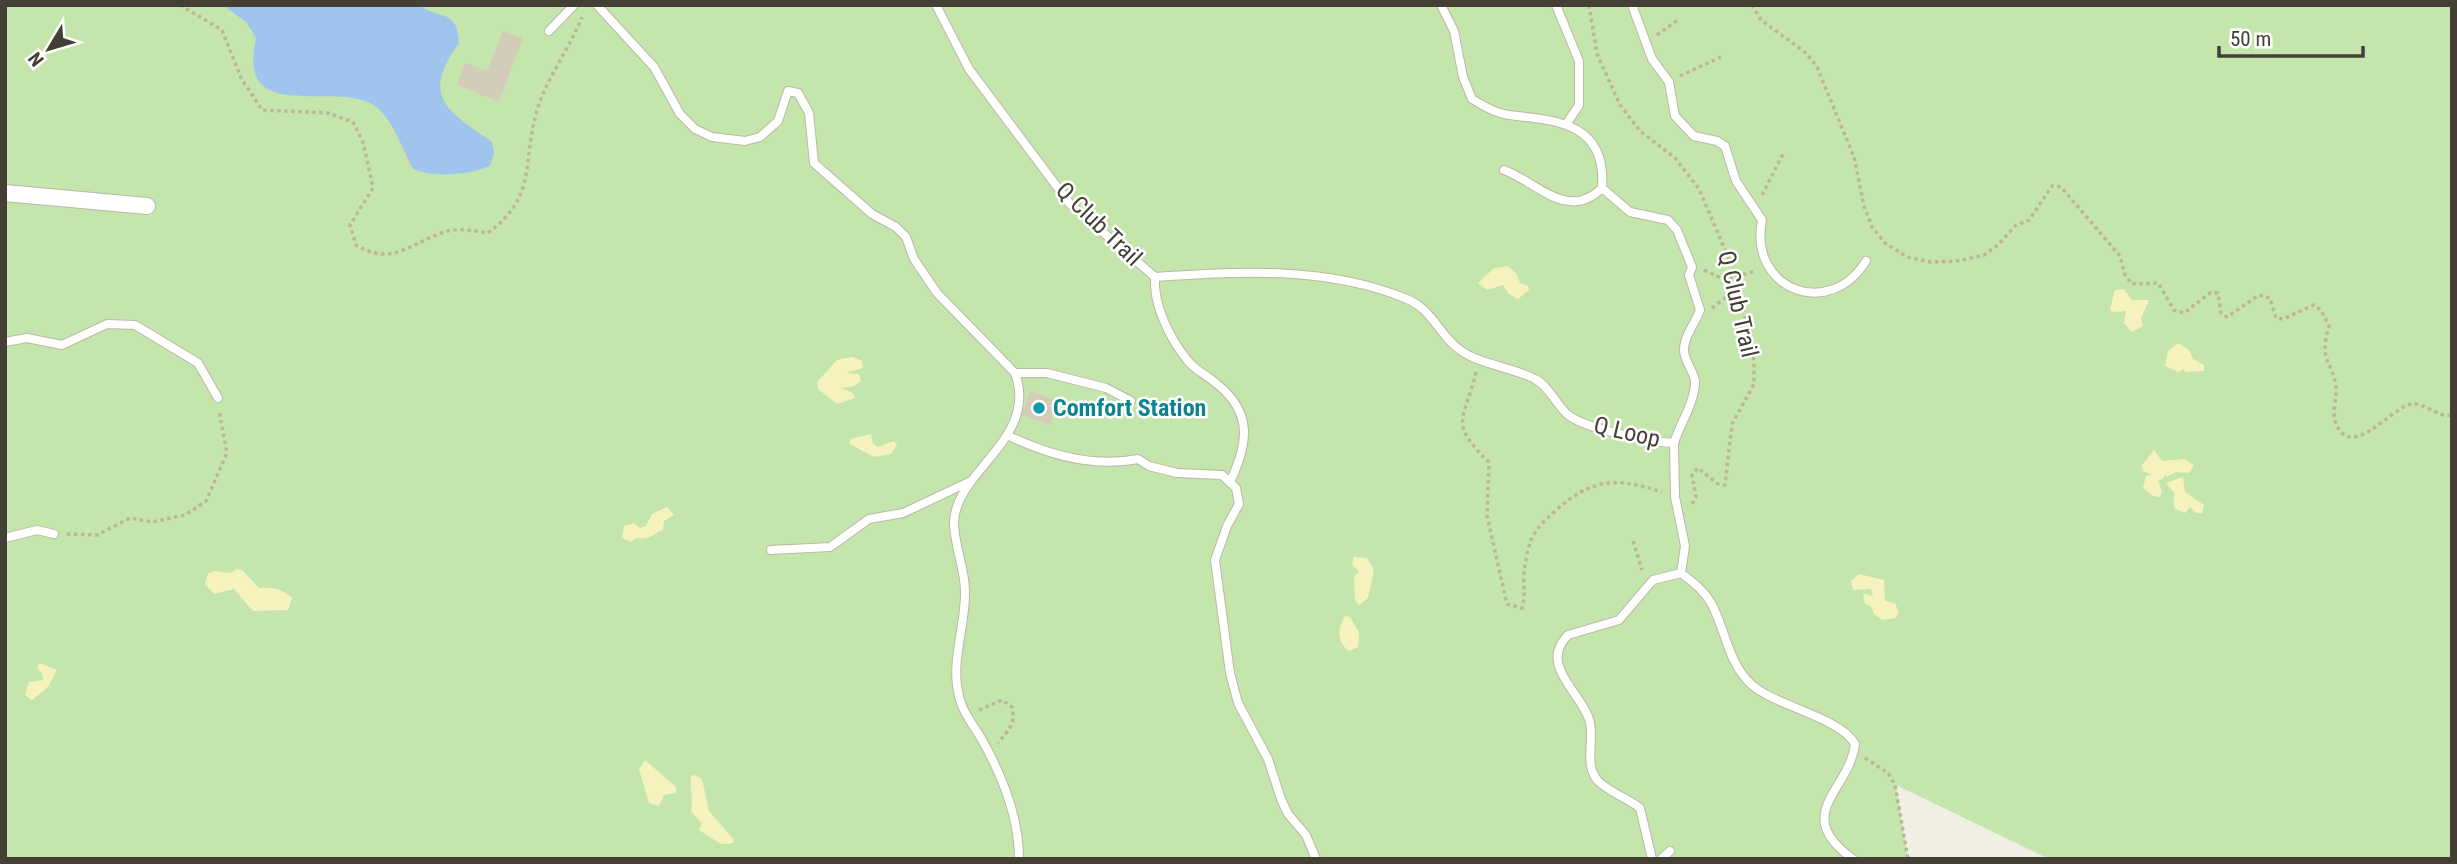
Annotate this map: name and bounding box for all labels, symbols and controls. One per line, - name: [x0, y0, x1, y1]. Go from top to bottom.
- north arrow: [14, 14, 84, 84]
- scale bar: [2219, 14, 2362, 58]
- text: 50 m: [2230, 27, 2271, 51]
- text: N: [23, 47, 49, 71]
- street label: Q Club Trail: [1050, 176, 1148, 272]
- street label: Q Club Trail: [1712, 248, 1764, 360]
- place label: Comfort Station: [1053, 394, 1206, 422]
- marker: Comfort Station: [1031, 400, 1047, 416]
- street label: Q Loop: [1591, 411, 1663, 453]

